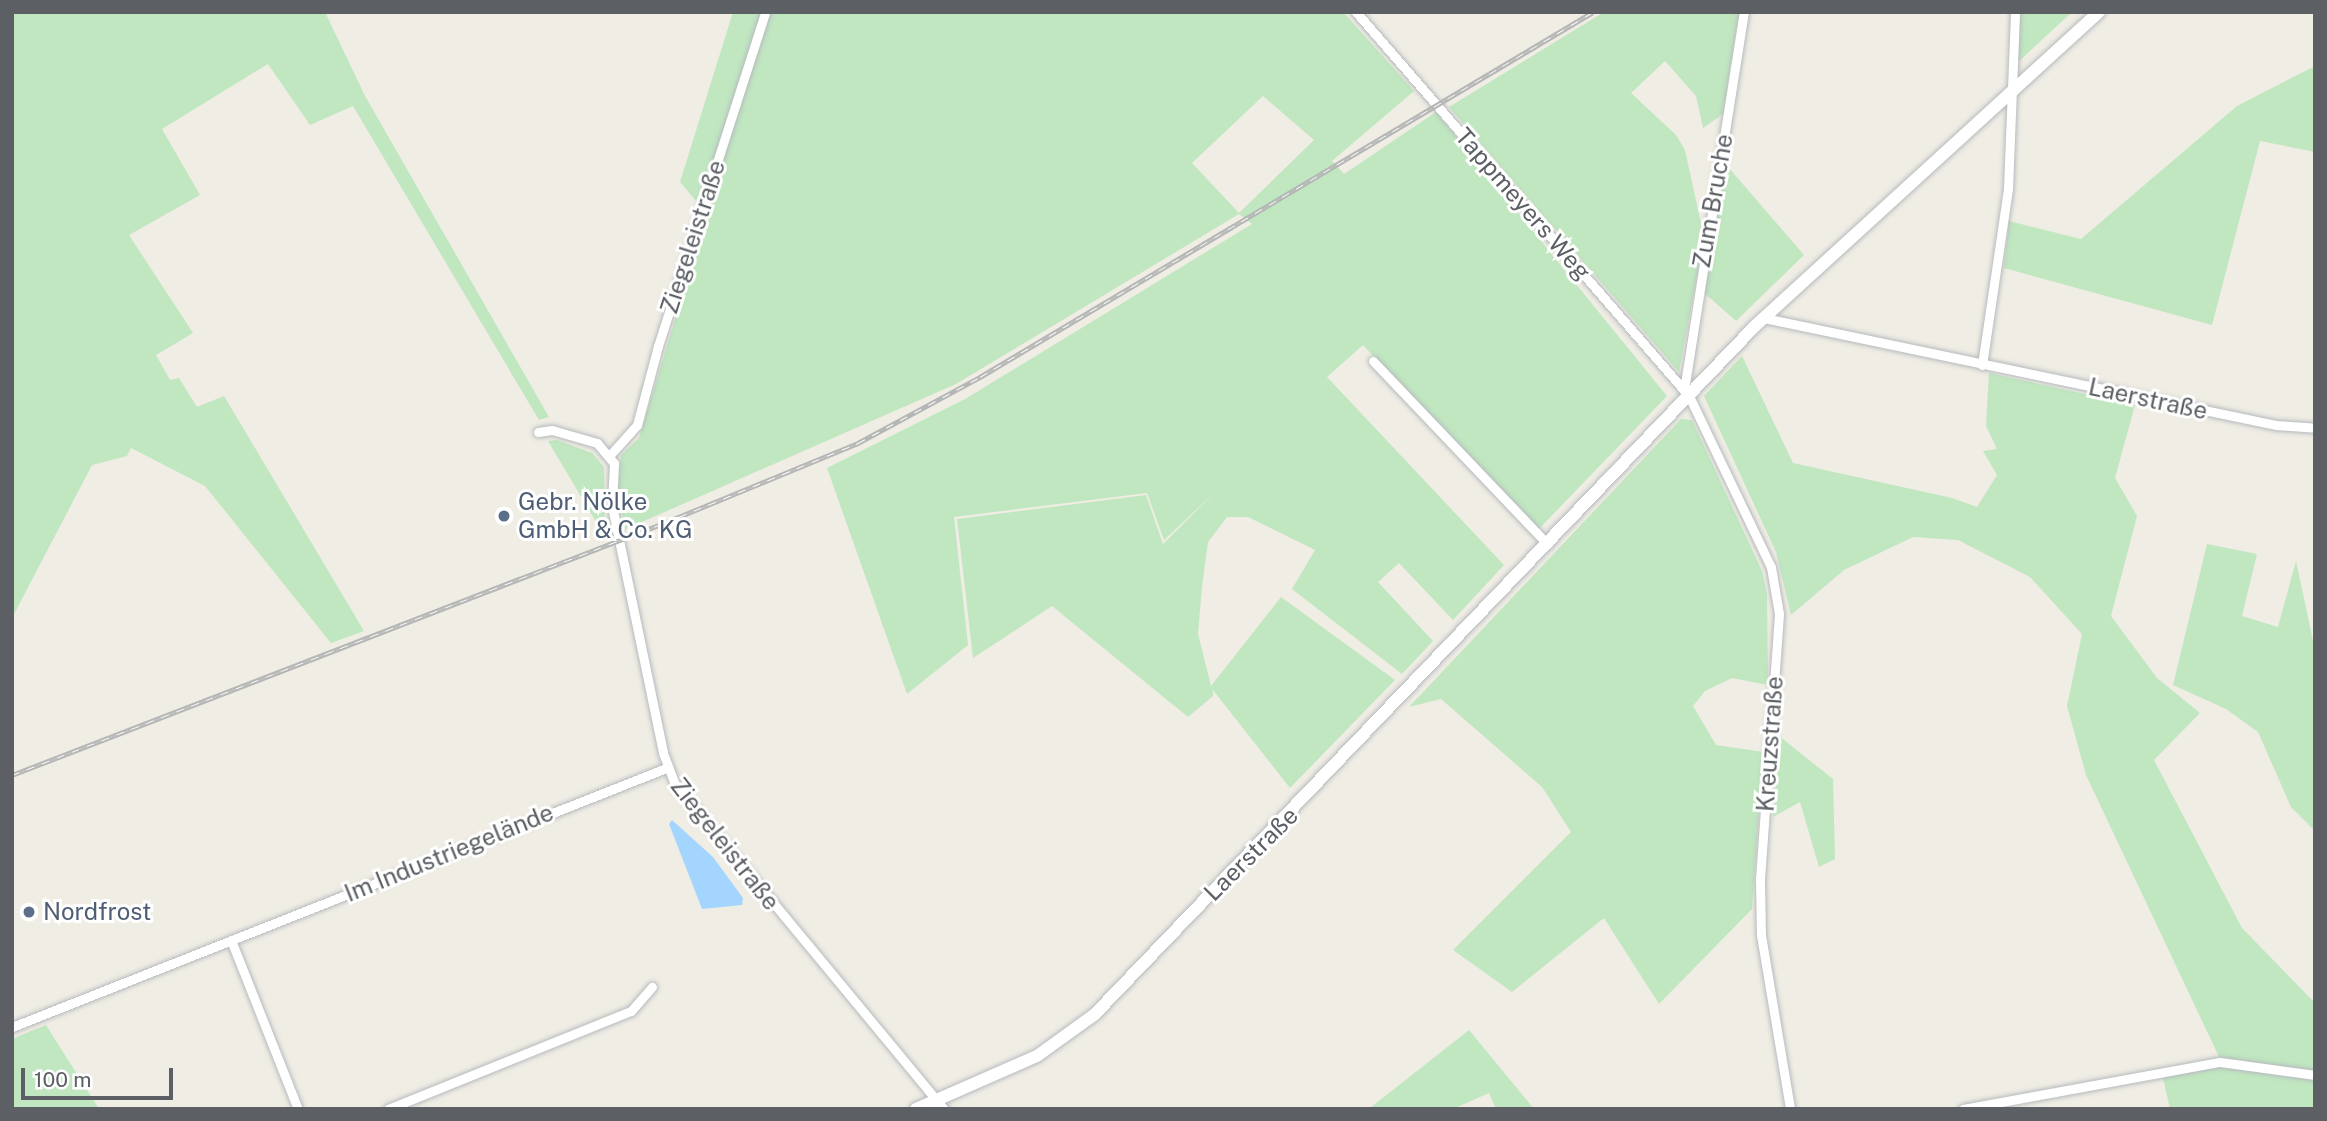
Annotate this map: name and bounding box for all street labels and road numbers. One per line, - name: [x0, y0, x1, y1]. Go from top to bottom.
- street label: Tappmeyers Weg: [1449, 122, 1597, 286]
- street label: Zum Bruche: [1687, 132, 1739, 270]
- street label: Ziegeleistraße: [655, 157, 731, 317]
- street label: Laerstraße: [2086, 372, 2210, 426]
- street label: Kreuzstraße: [1751, 675, 1789, 813]
- street label: Ziegeleistraße: [664, 772, 786, 916]
- street label: Im Industriegelände: [340, 798, 558, 908]
- street label: Laerstraße: [1198, 801, 1304, 907]

